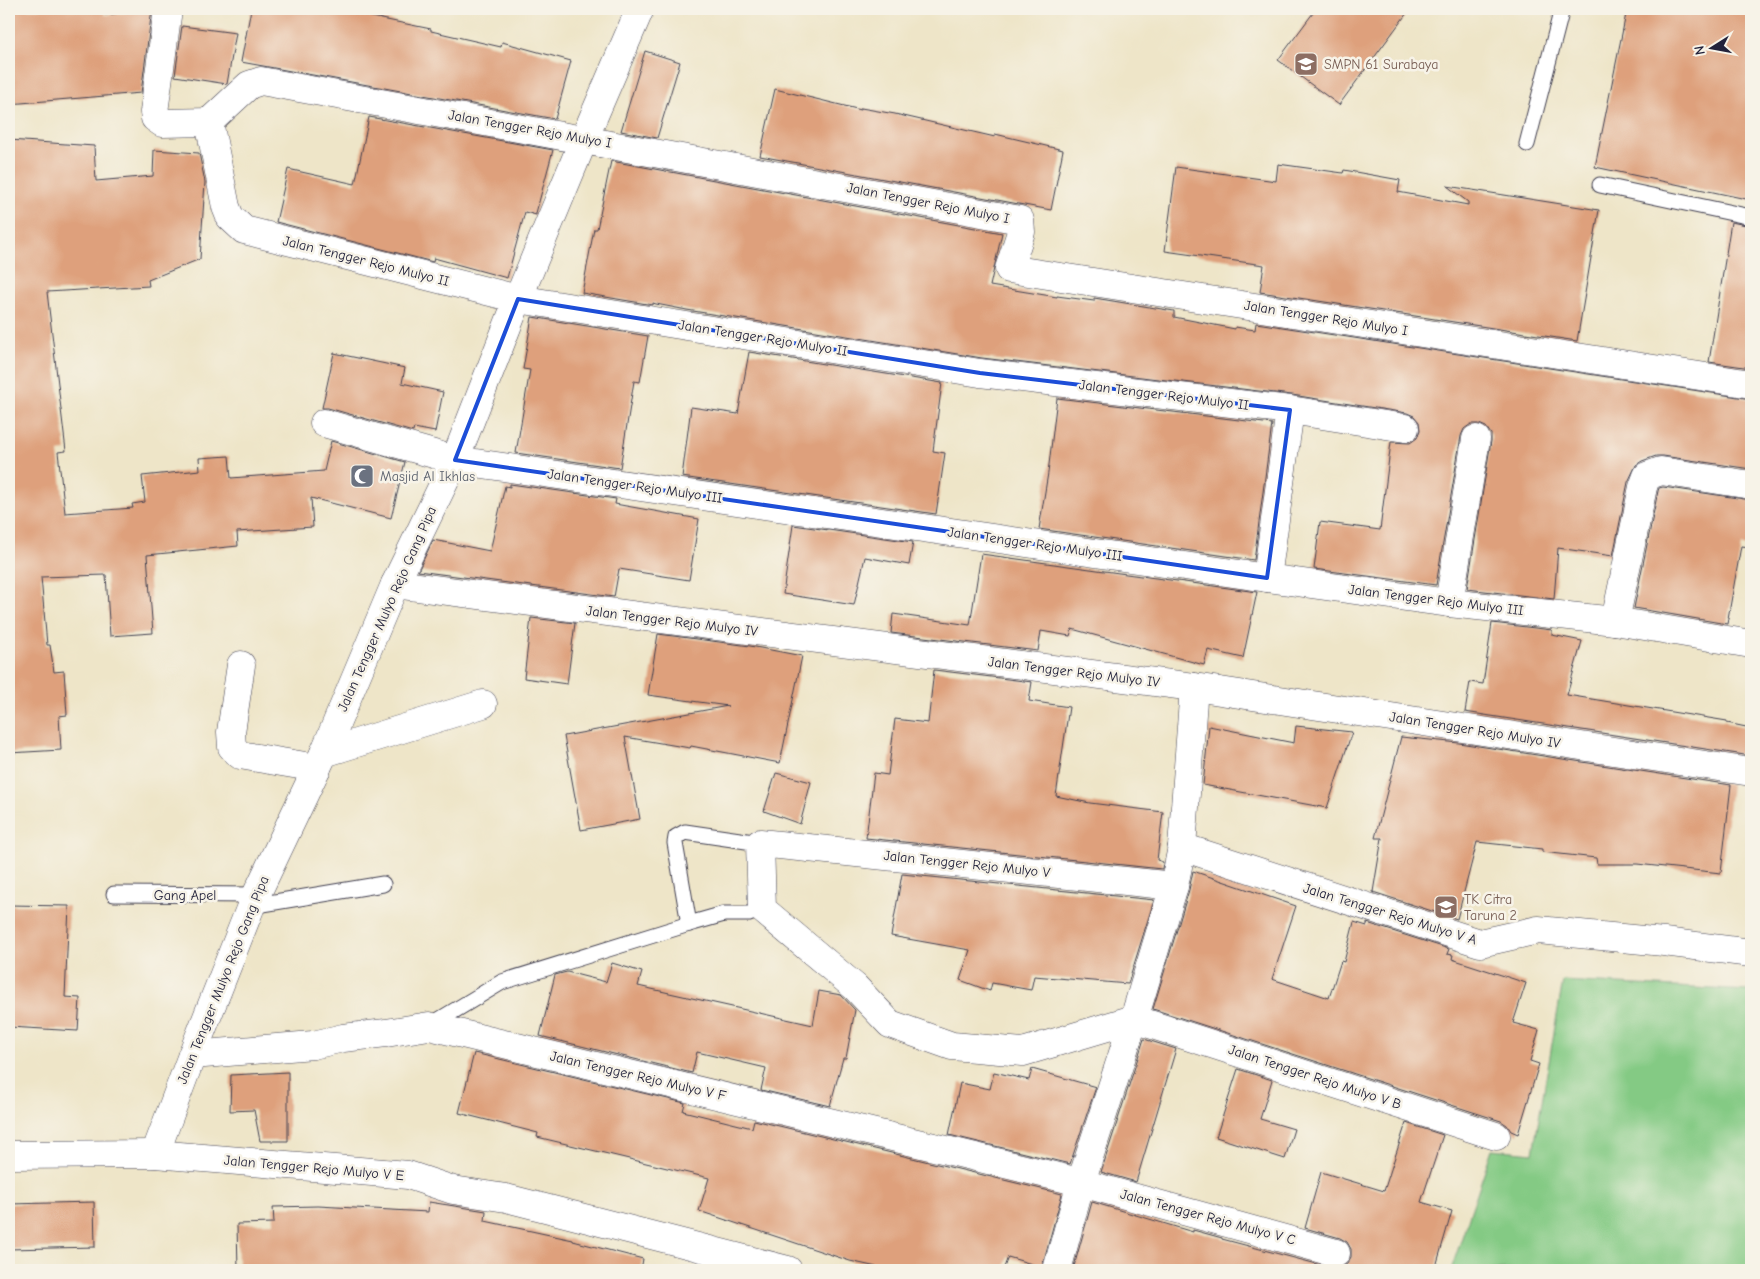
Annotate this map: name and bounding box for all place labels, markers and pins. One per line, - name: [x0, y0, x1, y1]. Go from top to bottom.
- school or university icon: SMPN 61 Surabaya: [1293, 51, 1319, 77]
- place label: SMPN 61 Surabaya: [1324, 56, 1438, 73]
- mosque icon: Masjid Al Ikhlas: [349, 463, 375, 489]
- place label: Masjid Al Ikhlas: [380, 468, 475, 485]
- place label: TK Citra Taruna 2: [1464, 891, 1517, 924]
- school or university icon: TK Citra Taruna 2: [1433, 894, 1459, 920]

